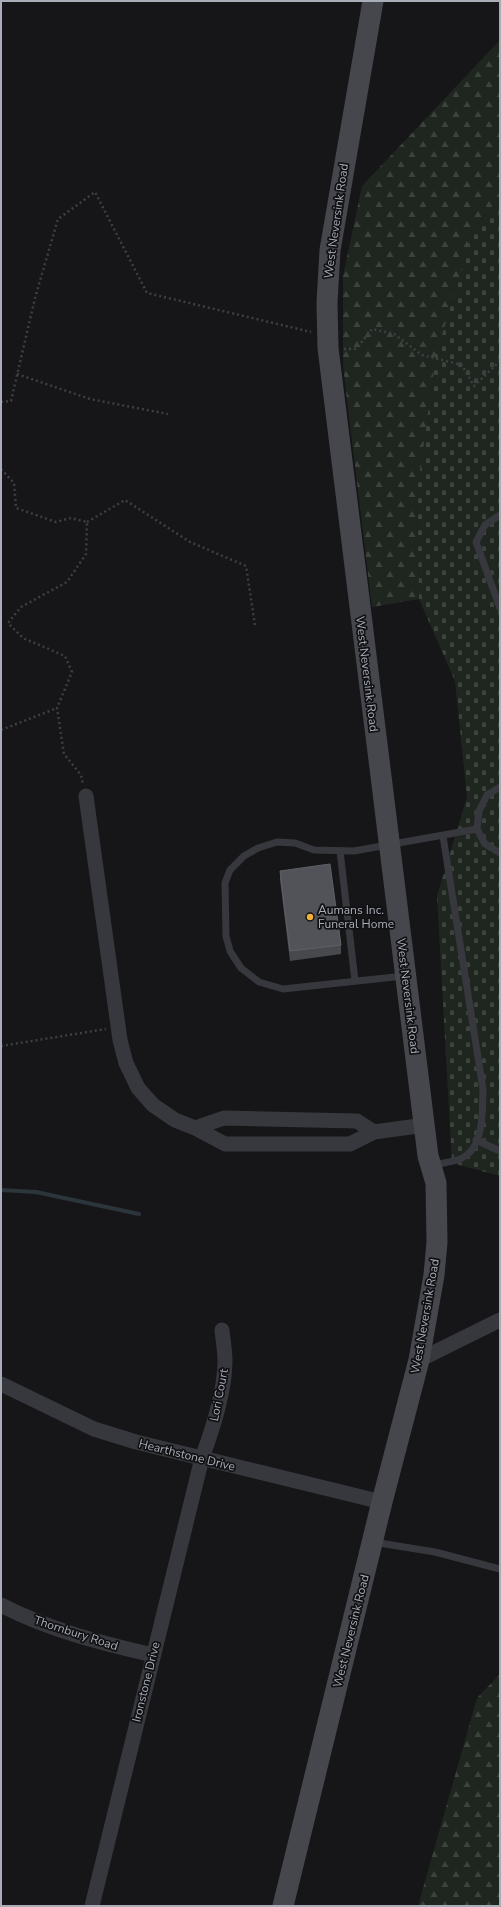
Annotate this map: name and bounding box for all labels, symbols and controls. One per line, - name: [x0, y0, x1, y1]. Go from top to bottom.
- street label: West Neversink Road: [320, 162, 352, 280]
- street label: West Neversink Road: [352, 615, 382, 733]
- place label: Aumans Inc. Funeral Home: [318, 902, 394, 932]
- marker: Aumans Inc. Funeral Home: [305, 912, 315, 922]
- street label: West Neversink Road: [393, 937, 423, 1055]
- street label: West Neversink Road: [407, 1257, 443, 1375]
- street label: Lori Court: [206, 1367, 232, 1423]
- street label: Hearthstone Drive: [137, 1435, 237, 1475]
- street label: West Neversink Road: [329, 1573, 373, 1689]
- street label: Thornbury Road: [32, 1612, 120, 1654]
- street label: Ironstone Drive: [128, 1640, 164, 1724]

